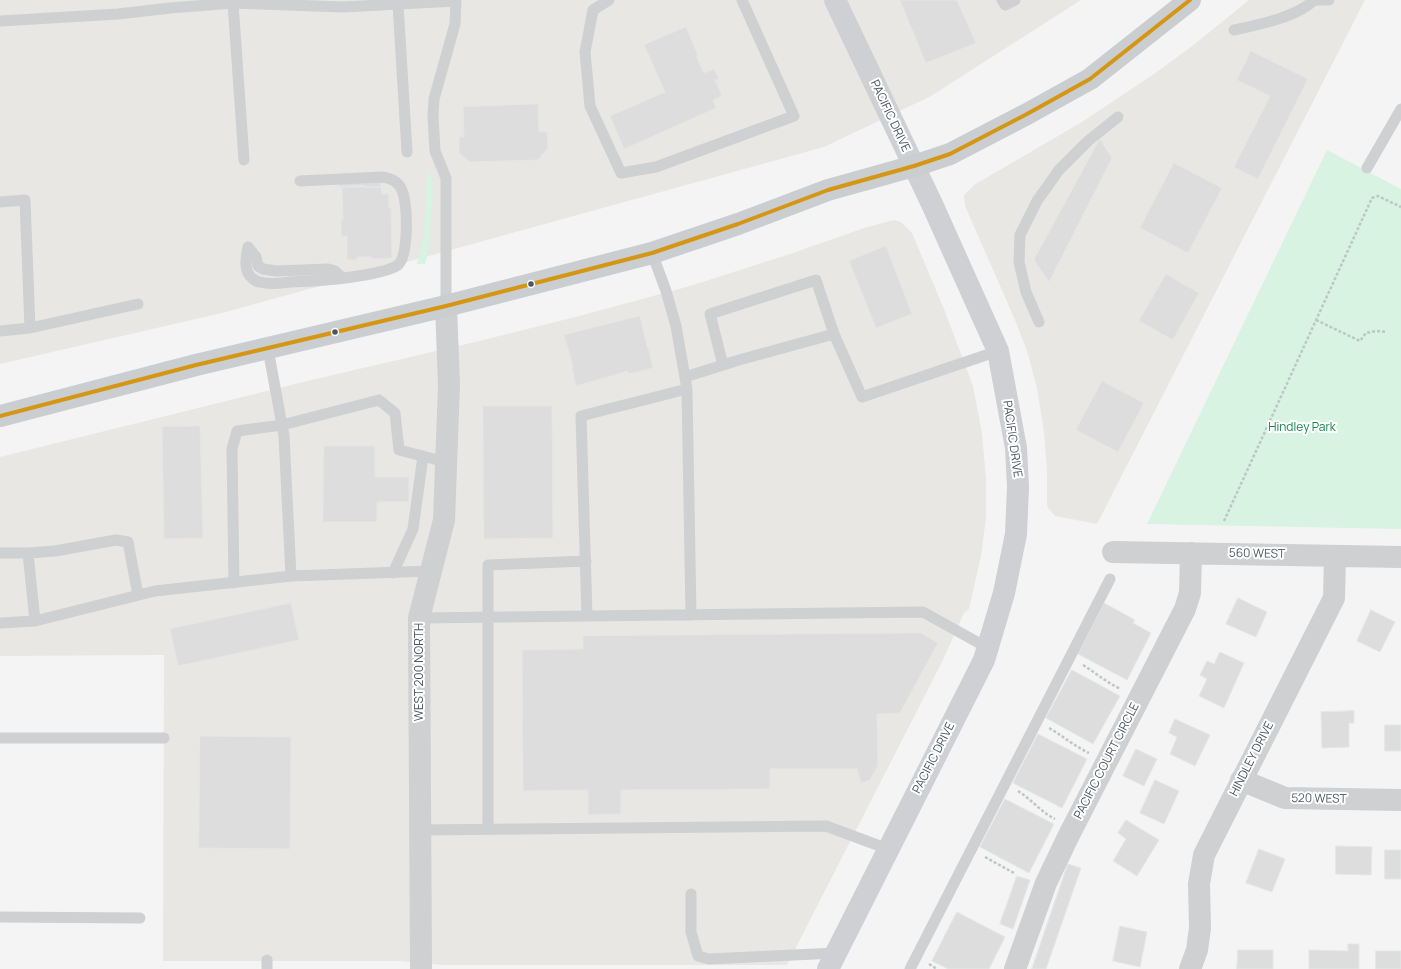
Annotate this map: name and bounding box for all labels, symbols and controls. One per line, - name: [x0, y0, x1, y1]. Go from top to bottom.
- street label: PACIFIC DRIVE: [867, 78, 913, 154]
- unlabelled marker: [526, 279, 536, 289]
- unlabelled marker: [330, 327, 340, 337]
- street label: PACIFIC DRIVE: [999, 400, 1025, 478]
- park label: Hindley Park: [1268, 421, 1336, 435]
- street label: 560 WEST: [1229, 546, 1285, 562]
- street label: WEST 200 NORTH: [413, 623, 427, 721]
- street label: PACIFIC COURT CIRCLE: [1071, 701, 1143, 821]
- street label: HINDLEY DRIVE: [1227, 719, 1277, 799]
- street label: PACIFIC DRIVE: [910, 720, 958, 796]
- street label: 520 WEST: [1291, 791, 1347, 807]

